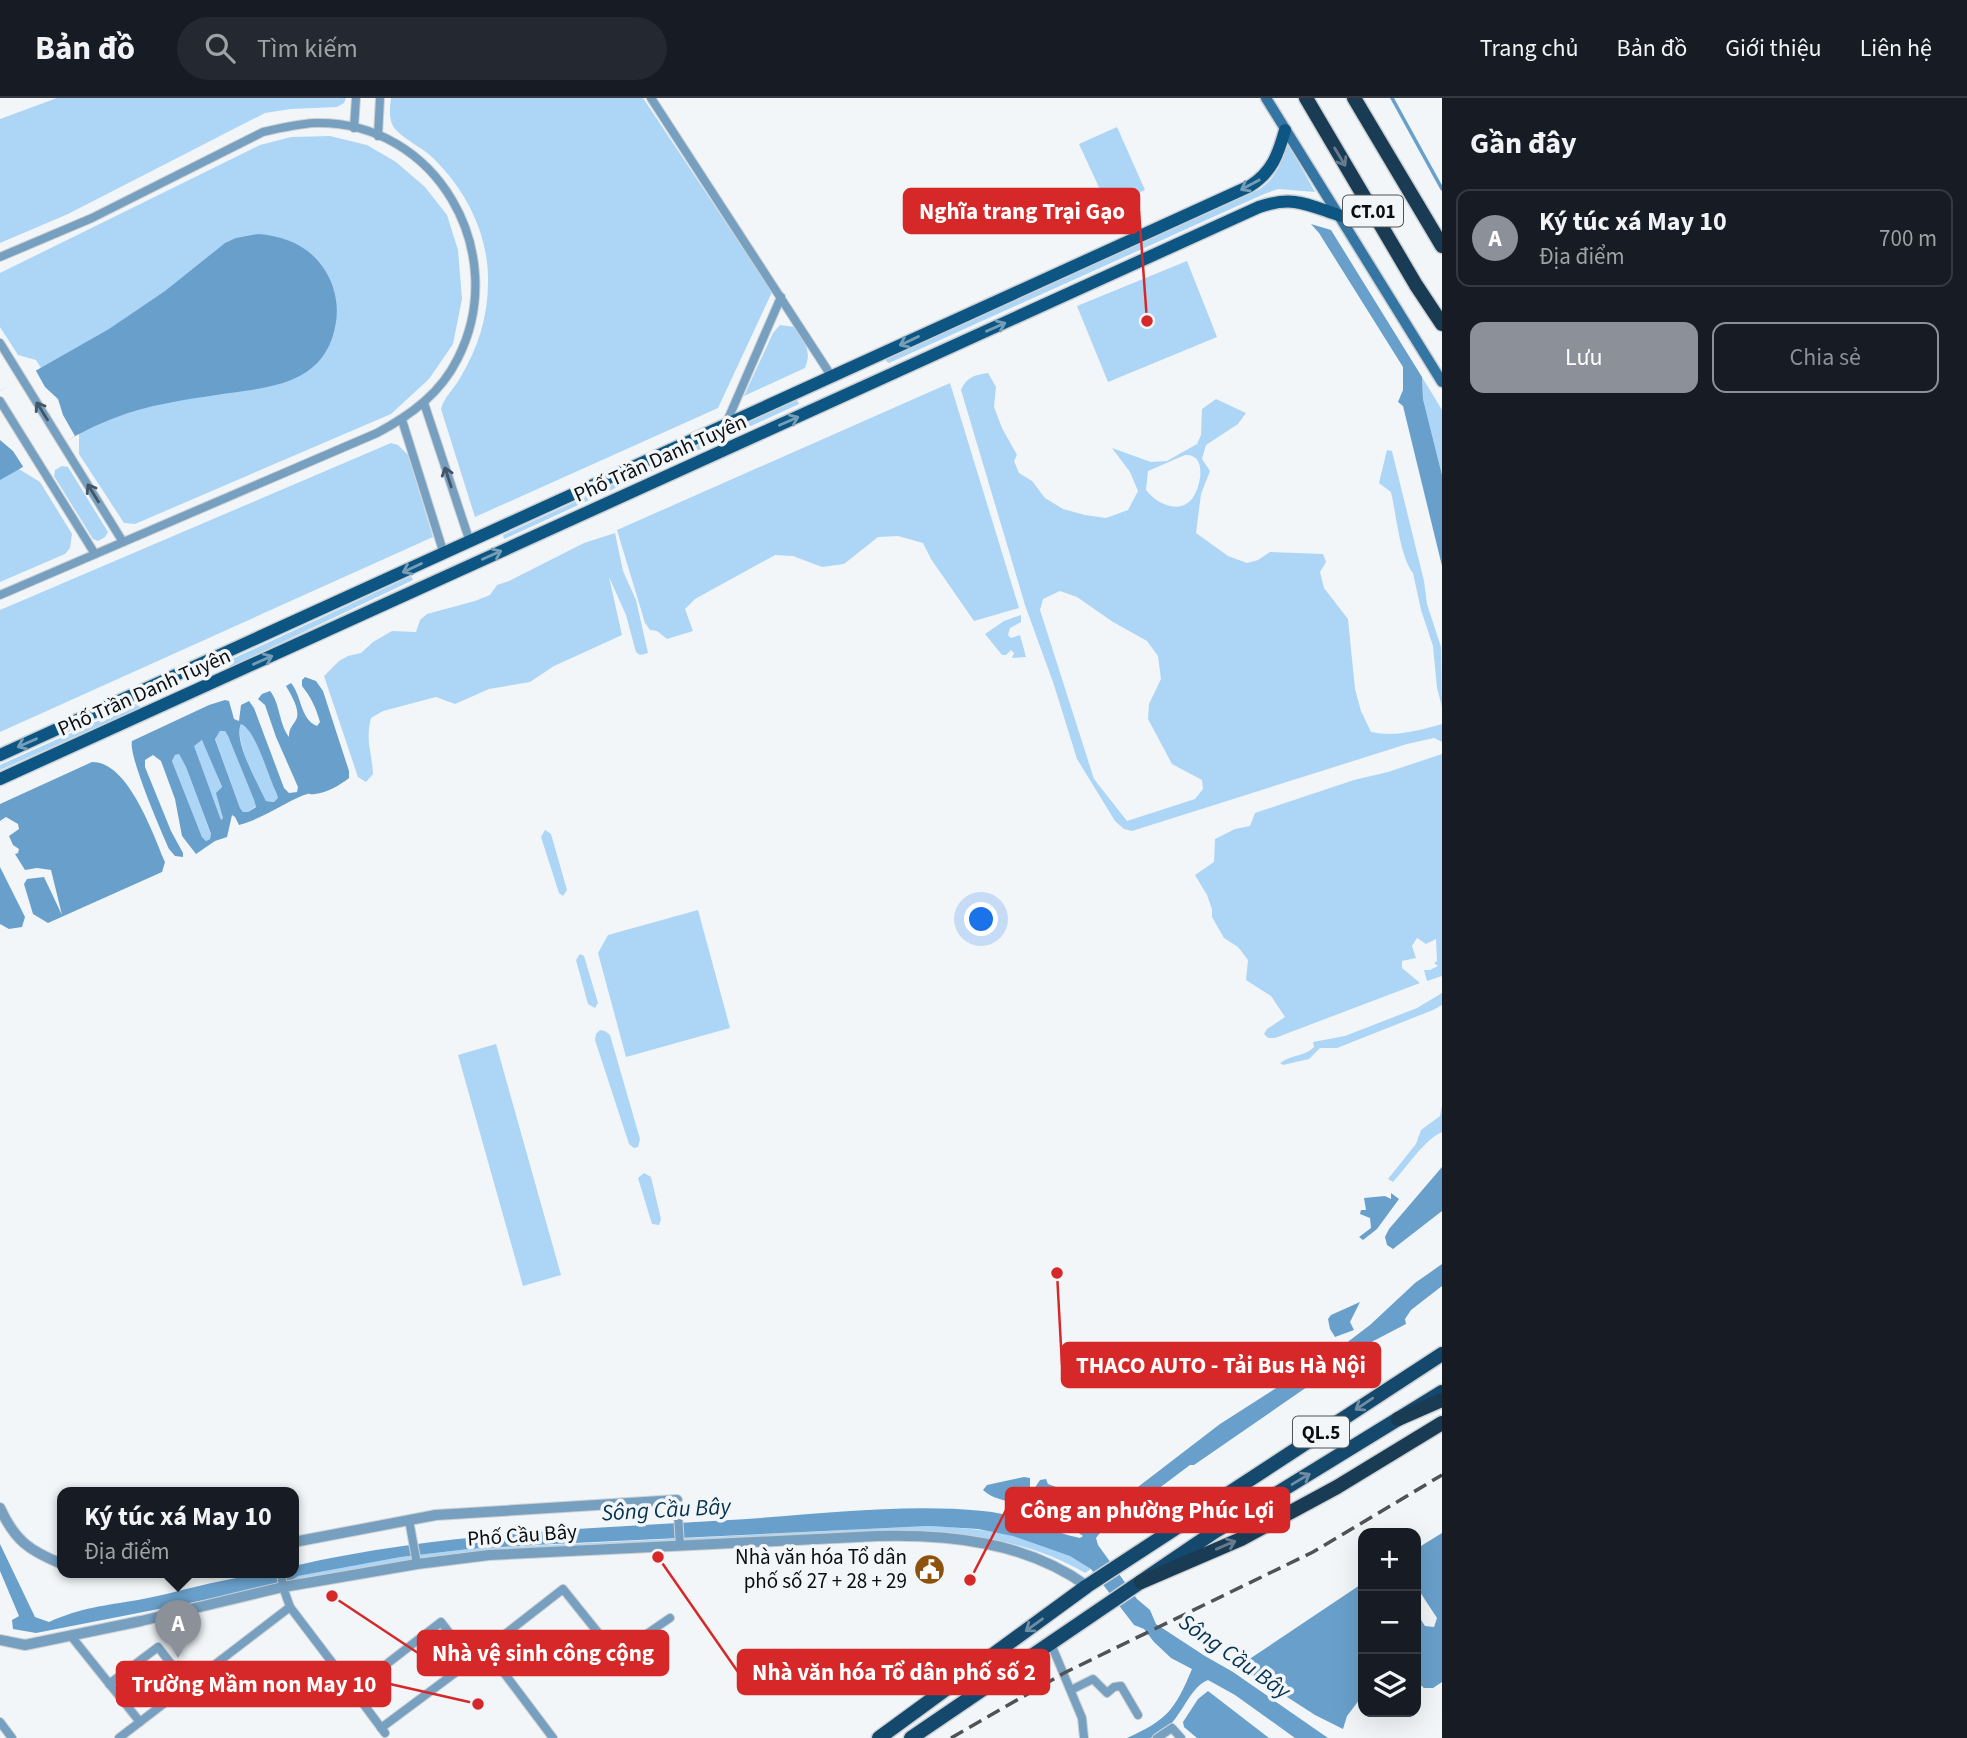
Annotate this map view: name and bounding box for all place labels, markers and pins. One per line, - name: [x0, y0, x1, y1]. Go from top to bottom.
- callout: Nghĩa trang Trại Gạo: [904, 189, 1139, 233]
- callout: THACO AUTO - Tải Bus Hà Nội: [1062, 1343, 1380, 1387]
- callout: Công an phường Phúc Lợi: [1006, 1488, 1289, 1532]
- place label: Nhà văn hóa Tổ dân phố số 27 + 28 + 29: [735, 1542, 907, 1596]
- public building icon: Nhà văn hóa Tổ dân phố số 27 + 28 + 29: [913, 1552, 947, 1586]
- pin: A: [155, 1600, 201, 1658]
- callout: Nhà vệ sinh công cộng: [418, 1631, 668, 1675]
- callout: Nhà văn hóa Tổ dân phố số 2: [738, 1650, 1049, 1694]
- callout: Trường Mầm non May 10: [117, 1662, 390, 1706]

